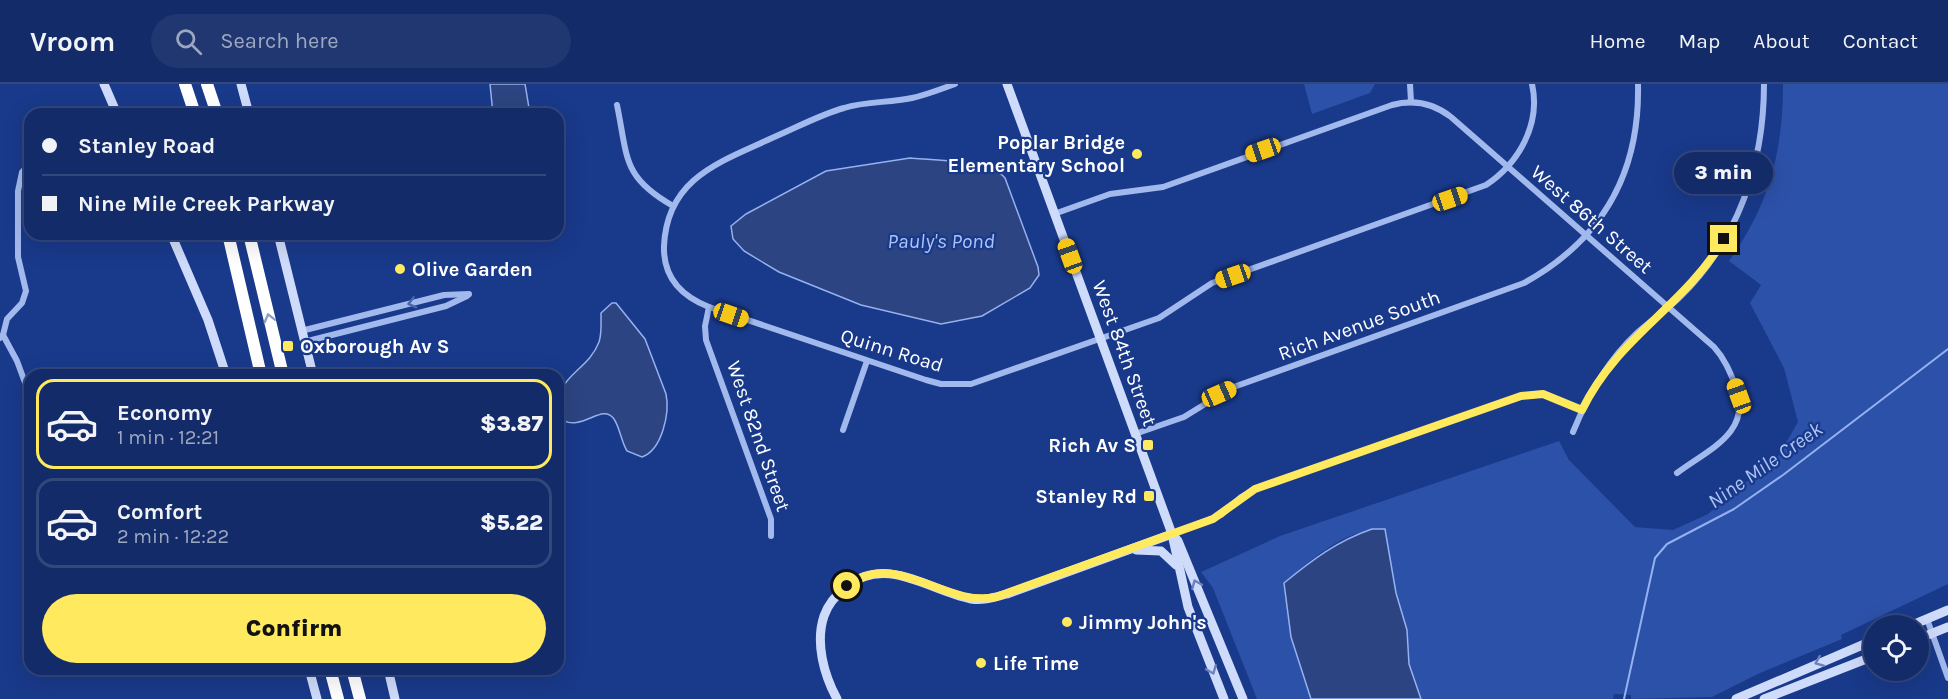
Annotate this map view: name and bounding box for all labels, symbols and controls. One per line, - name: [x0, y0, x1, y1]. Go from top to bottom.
- search box: [151, 14, 571, 68]
- text: Vroom: [30, 25, 115, 58]
- icon: search: [172, 25, 205, 58]
- text: Search here: [220, 28, 339, 54]
- text: Home: [1590, 29, 1646, 53]
- text: Map: [1679, 29, 1720, 53]
- text: About: [1753, 29, 1810, 53]
- text: Contact: [1843, 29, 1918, 53]
- place label: Poplar Bridge Elementary School: [947, 131, 1125, 177]
- text: Stanley Road: [78, 133, 215, 159]
- car: [1243, 136, 1283, 164]
- marker: Poplar Bridge Elementary School: [1130, 147, 1144, 161]
- callout: 3 min: [1674, 152, 1774, 194]
- street label: West 86th Street: [1526, 160, 1657, 279]
- text: 3 min: [1695, 161, 1752, 184]
- car: [1430, 185, 1470, 213]
- text: Nine Mile Creek Parkway: [78, 191, 335, 217]
- route end: [1710, 225, 1737, 252]
- water label: Pauly's Pond: [887, 229, 995, 253]
- car: [1055, 236, 1085, 276]
- place label: Olive Garden: [412, 258, 533, 281]
- marker: Olive Garden: [393, 262, 407, 276]
- car: [1213, 262, 1253, 290]
- street label: West 84th Street: [1088, 277, 1162, 429]
- street label: Rich Avenue South: [1275, 285, 1443, 365]
- one-way arrow: [407, 296, 417, 309]
- car: [711, 301, 751, 329]
- one-way arrow: [264, 313, 277, 323]
- street label: Quinn Road: [838, 324, 946, 377]
- place label: Oxborough Av S: [300, 335, 450, 358]
- marker: Oxborough Av S: [281, 339, 295, 353]
- street label: West 82nd Street: [722, 358, 795, 515]
- car: [1724, 376, 1754, 416]
- car: [1199, 378, 1239, 410]
- icon: car: [45, 397, 99, 451]
- text: Economy: [117, 400, 212, 426]
- text: $3.87: [480, 411, 543, 437]
- water label: Nine Mile Creek: [1703, 416, 1827, 513]
- text: 1 min · 12:21: [117, 426, 219, 449]
- place label: Rich Av S: [1048, 434, 1136, 457]
- marker: Rich Av S: [1141, 438, 1155, 452]
- place label: Stanley Rd: [1035, 485, 1137, 508]
- marker: Stanley Rd: [1142, 489, 1156, 503]
- icon: car: [45, 496, 99, 550]
- text: Comfort: [117, 499, 202, 525]
- text: $5.22: [480, 510, 543, 536]
- text: 2 min · 12:22: [117, 525, 229, 548]
- route start: [833, 572, 860, 599]
- one-way arrow: [1191, 579, 1203, 590]
- button: Confirm: [42, 594, 546, 663]
- place label: Jimmy John's: [1079, 611, 1207, 634]
- marker: Jimmy John's: [1060, 615, 1074, 629]
- map controls: [1863, 615, 1929, 681]
- button: locate: [1863, 615, 1929, 681]
- place label: Life Time: [993, 652, 1079, 675]
- one-way arrow: [1814, 655, 1825, 667]
- marker: Life Time: [974, 656, 988, 670]
- one-way arrow: [1205, 664, 1217, 675]

